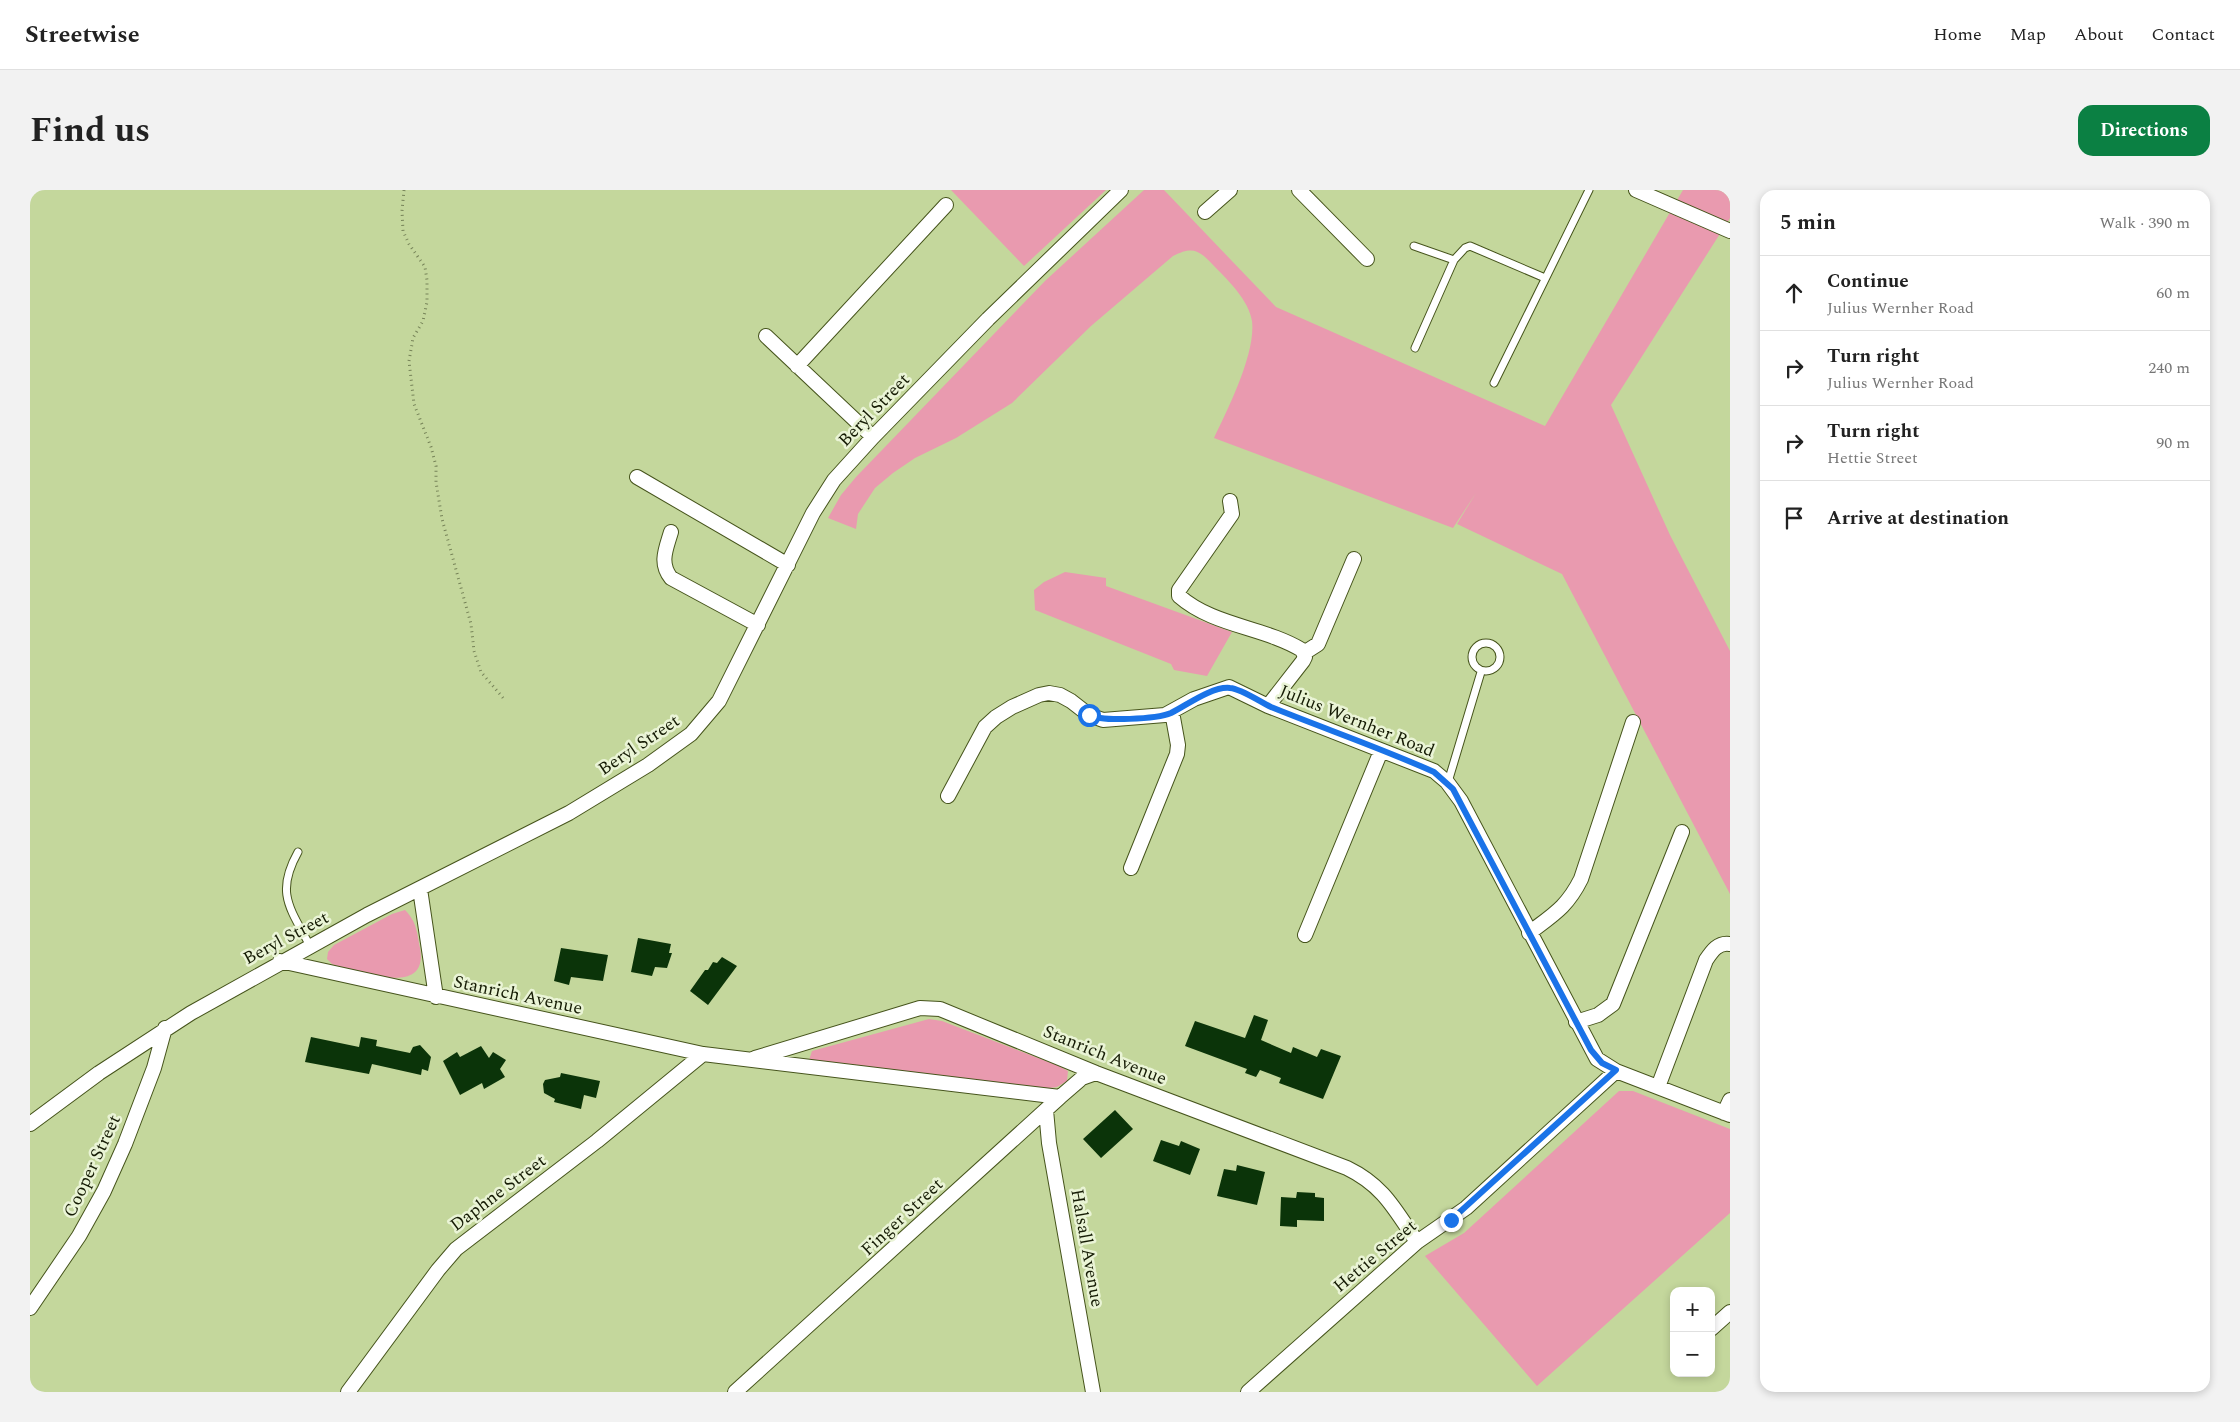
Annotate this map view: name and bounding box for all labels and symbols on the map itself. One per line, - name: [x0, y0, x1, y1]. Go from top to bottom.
- street label: Beryl Street: [832, 367, 916, 453]
- street label: Julius Wernher Road: [1275, 678, 1439, 764]
- route start: [1078, 704, 1101, 727]
- street label: Beryl Street: [593, 708, 685, 782]
- street label: Beryl Street: [238, 904, 334, 972]
- street label: Stanrich Avenue: [451, 968, 585, 1022]
- street label: Stanrich Avenue: [1039, 1018, 1171, 1092]
- street label: Cooper Street: [56, 1110, 128, 1222]
- street label: Daphne Street: [444, 1148, 552, 1238]
- street label: Finger Street: [855, 1172, 949, 1262]
- street label: Halsall Avenue: [1063, 1187, 1111, 1309]
- route end: [1440, 1209, 1463, 1232]
- street label: Hettie Street: [1327, 1213, 1423, 1299]

